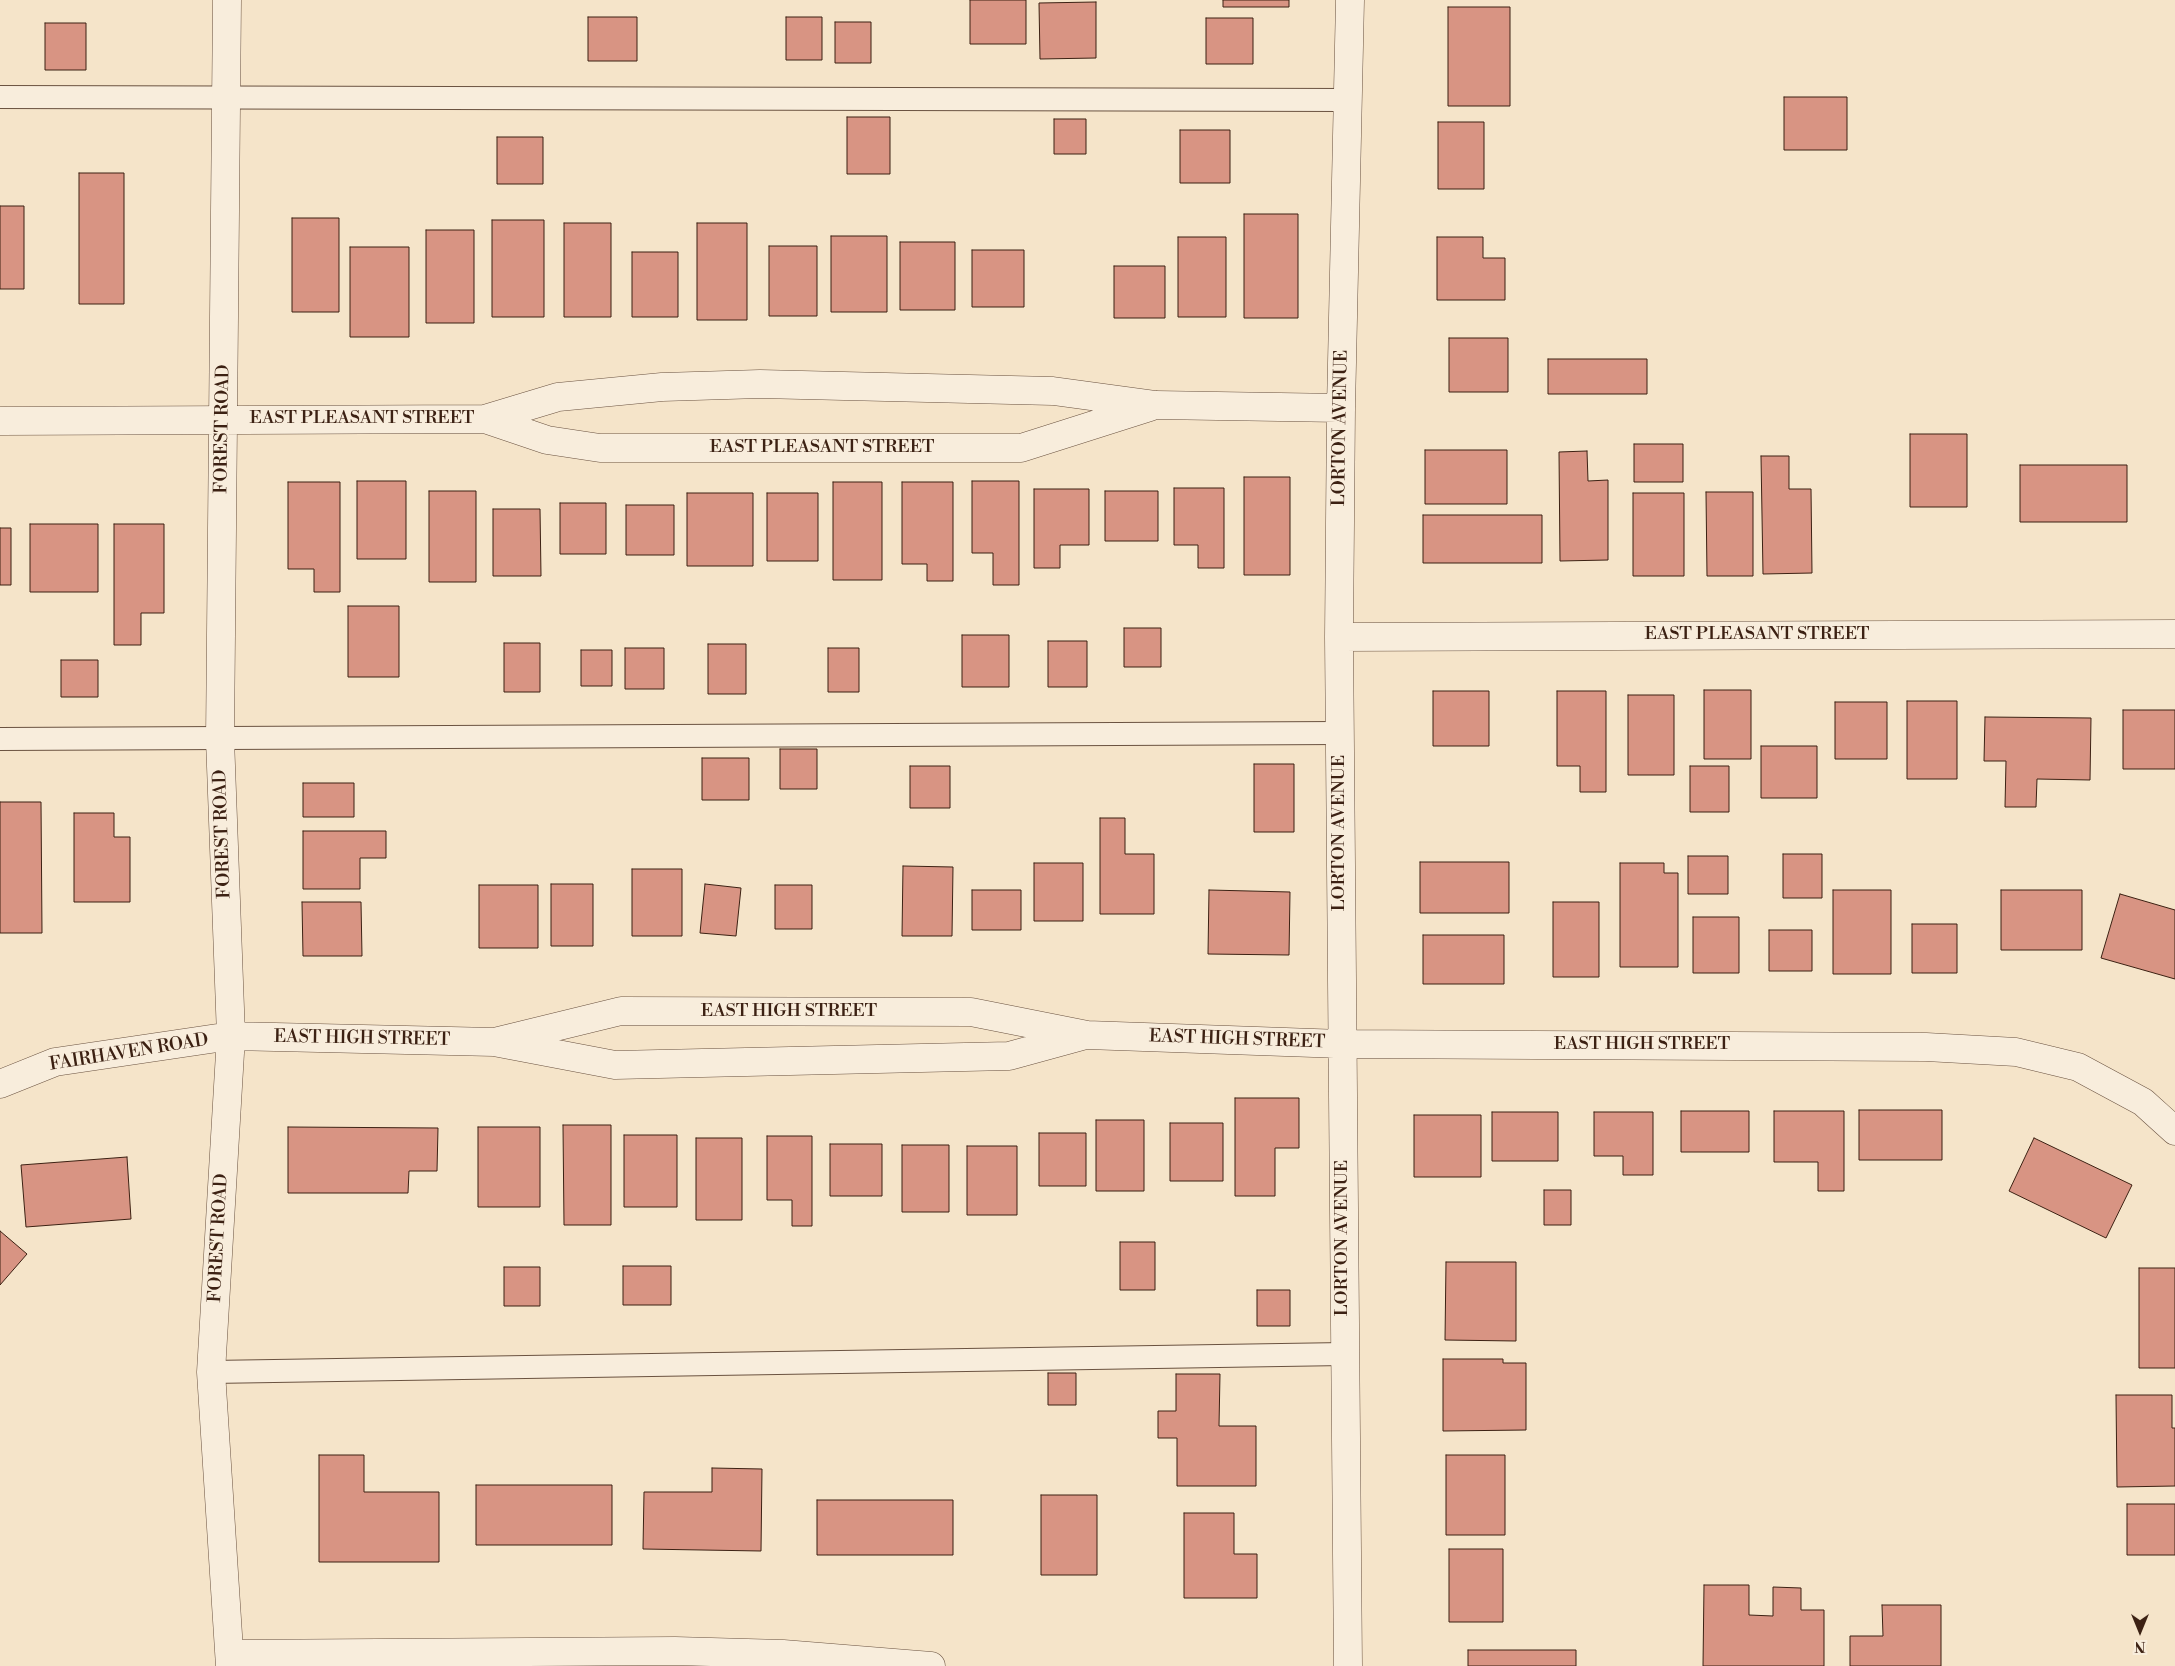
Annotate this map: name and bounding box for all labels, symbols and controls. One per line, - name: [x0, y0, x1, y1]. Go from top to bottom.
- street label: LORTON AVENUE: [1329, 350, 1353, 506]
- street label: FOREST ROAD: [211, 364, 235, 494]
- street label: EAST PLEASANT STREET: [249, 408, 475, 430]
- street label: EAST PLEASANT STREET: [709, 437, 935, 459]
- street label: EAST PLEASANT STREET: [1644, 624, 1870, 646]
- street label: LORTON AVENUE: [1329, 755, 1351, 911]
- street label: FOREST ROAD: [210, 769, 236, 899]
- street label: EAST HIGH STREET: [701, 1001, 877, 1023]
- street label: EAST HIGH STREET: [1148, 1026, 1326, 1054]
- street label: EAST HIGH STREET: [274, 1027, 450, 1051]
- street label: FAIRHAVEN ROAD: [48, 1030, 210, 1076]
- street label: EAST HIGH STREET: [1554, 1034, 1730, 1056]
- street label: LORTON AVENUE: [1332, 1160, 1354, 1316]
- street label: FOREST ROAD: [205, 1173, 233, 1303]
- north arrow: [2115, 1606, 2165, 1656]
- text: N: [2134, 1637, 2146, 1655]

